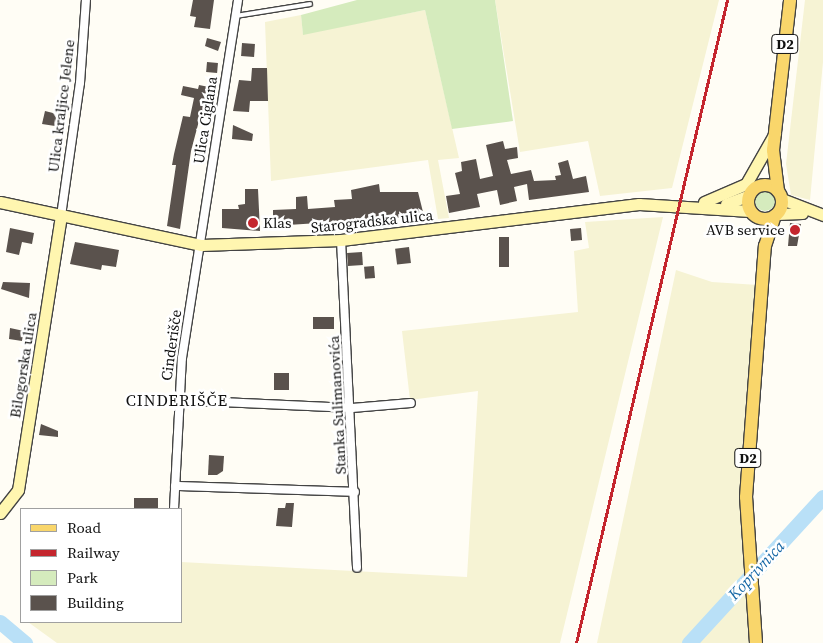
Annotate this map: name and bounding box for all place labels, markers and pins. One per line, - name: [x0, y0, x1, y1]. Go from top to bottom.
- place label: Klas: [263, 214, 291, 232]
- marker: Klas: [247, 217, 259, 229]
- place label: AVB service: [706, 221, 785, 239]
- marker: AVB service: [789, 224, 801, 236]

